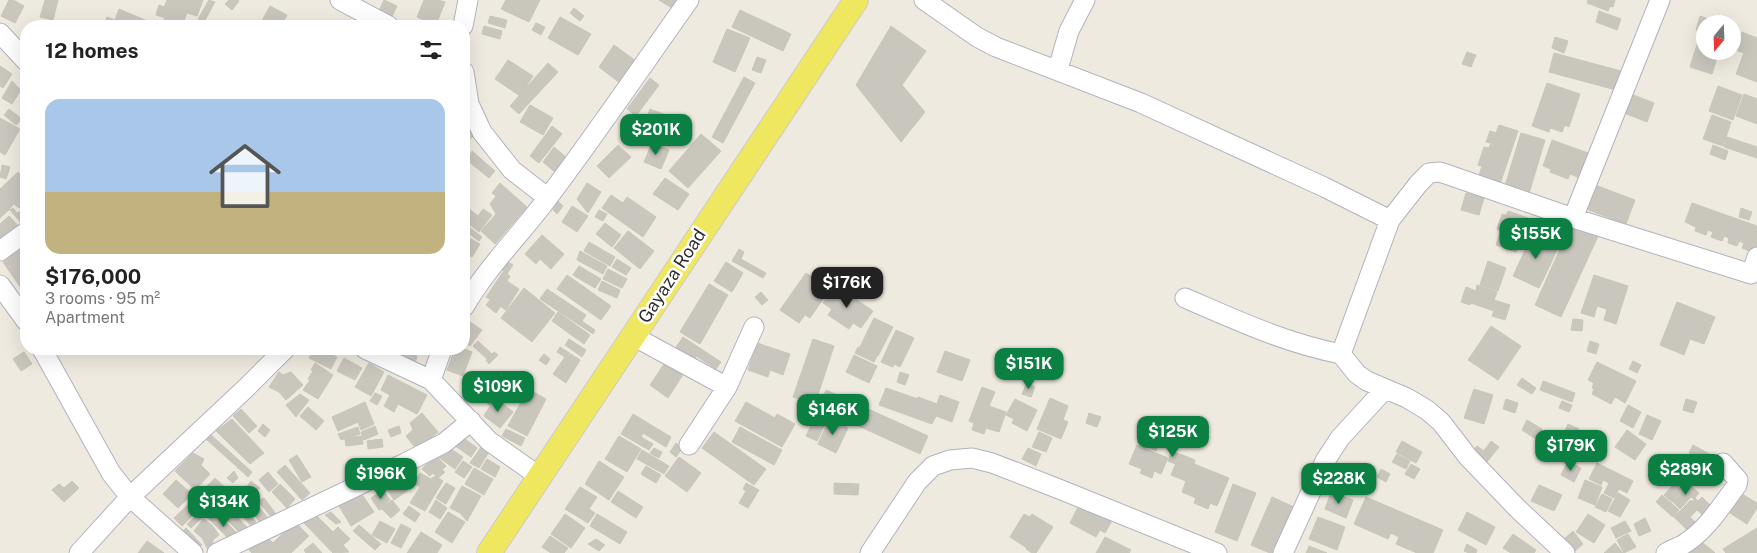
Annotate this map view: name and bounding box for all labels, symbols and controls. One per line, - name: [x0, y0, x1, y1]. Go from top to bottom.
- north arrow: [1696, 15, 1741, 60]
- map controls: [1696, 15, 1741, 60]
- icon: filters: [417, 36, 445, 64]
- text: 12 homes: [45, 38, 139, 63]
- pin: $201K: [621, 114, 691, 156]
- text: $201K: [631, 120, 681, 139]
- icon: home: [200, 131, 290, 221]
- pin: $155K: [1501, 218, 1571, 260]
- text: $155K: [1511, 224, 1561, 243]
- street label: Gayaza Road: [633, 225, 710, 327]
- text: $176,000: [45, 264, 141, 289]
- pin: $176K: [812, 266, 882, 309]
- text: $176K: [822, 273, 872, 292]
- text: 3 rooms · 95 m²: [45, 289, 160, 308]
- text: Apartment: [45, 308, 125, 327]
- pin: $151K: [994, 348, 1064, 390]
- text: $151K: [1006, 354, 1052, 373]
- pin: $109K: [463, 370, 533, 413]
- text: $109K: [473, 377, 523, 396]
- pin: $146K: [798, 394, 868, 436]
- text: $146K: [808, 400, 858, 419]
- pin: $125K: [1138, 416, 1208, 458]
- text: $125K: [1148, 422, 1198, 441]
- pin: $179K: [1536, 430, 1606, 472]
- text: $179K: [1546, 436, 1596, 455]
- pin: $289K: [1651, 454, 1721, 496]
- pin: $196K: [346, 458, 416, 500]
- text: $289K: [1659, 460, 1713, 479]
- pin: $228K: [1304, 462, 1374, 505]
- text: $196K: [356, 464, 406, 483]
- text: $228K: [1312, 469, 1366, 488]
- pin: $134K: [189, 486, 259, 528]
- text: $134K: [199, 492, 249, 511]

